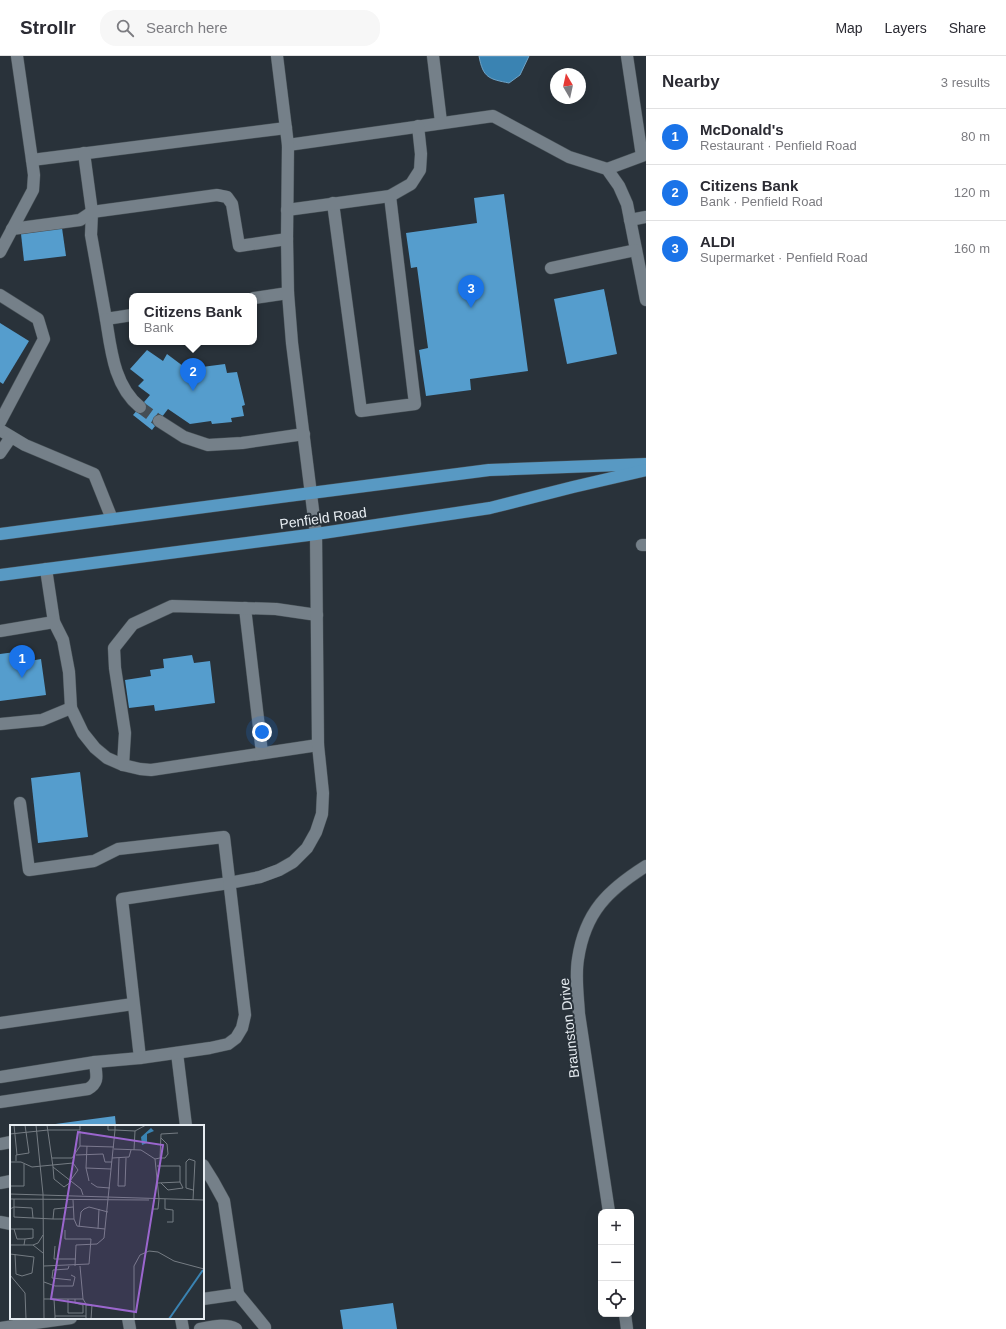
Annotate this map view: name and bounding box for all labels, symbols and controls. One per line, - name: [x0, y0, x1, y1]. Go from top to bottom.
- search box: [100, 10, 380, 46]
- text: Strollr: [20, 17, 76, 38]
- icon: search: [114, 17, 136, 39]
- text: Search here: [146, 19, 228, 36]
- text: Map: [835, 20, 863, 36]
- text: Layers: [885, 20, 927, 36]
- text: Share: [949, 20, 986, 36]
- north arrow: [550, 68, 586, 104]
- text: Nearby: [662, 72, 720, 91]
- text: 3 results: [941, 75, 990, 90]
- text: McDonald's: [700, 121, 784, 138]
- text: 1: [671, 129, 679, 144]
- text: 80 m: [961, 129, 990, 144]
- text: Restaurant · Penfield Road: [700, 138, 857, 153]
- text: Citizens Bank: [700, 177, 798, 194]
- text: 2: [671, 185, 679, 200]
- text: 120 m: [954, 185, 990, 200]
- text: Bank · Penfield Road: [700, 194, 823, 209]
- text: ALDI: [700, 233, 735, 250]
- text: 3: [671, 241, 679, 256]
- text: 160 m: [954, 241, 990, 256]
- text: Supermarket · Penfield Road: [700, 250, 868, 265]
- pin: 3: [458, 275, 484, 308]
- popup: [129, 293, 257, 345]
- text: Citizens Bank: [144, 303, 242, 320]
- text: Bank: [144, 320, 173, 335]
- pin: 2: [180, 358, 206, 391]
- street label: Penfield Road: [278, 504, 368, 532]
- pin: 1: [9, 645, 35, 678]
- your location: [252, 722, 272, 742]
- street label: Braunston Drive: [556, 977, 582, 1079]
- inset map: [10, 1125, 204, 1319]
- map controls: [598, 1209, 634, 1317]
- button: +: [598, 1209, 634, 1245]
- button: −: [598, 1245, 634, 1281]
- button: locate: [598, 1281, 634, 1317]

